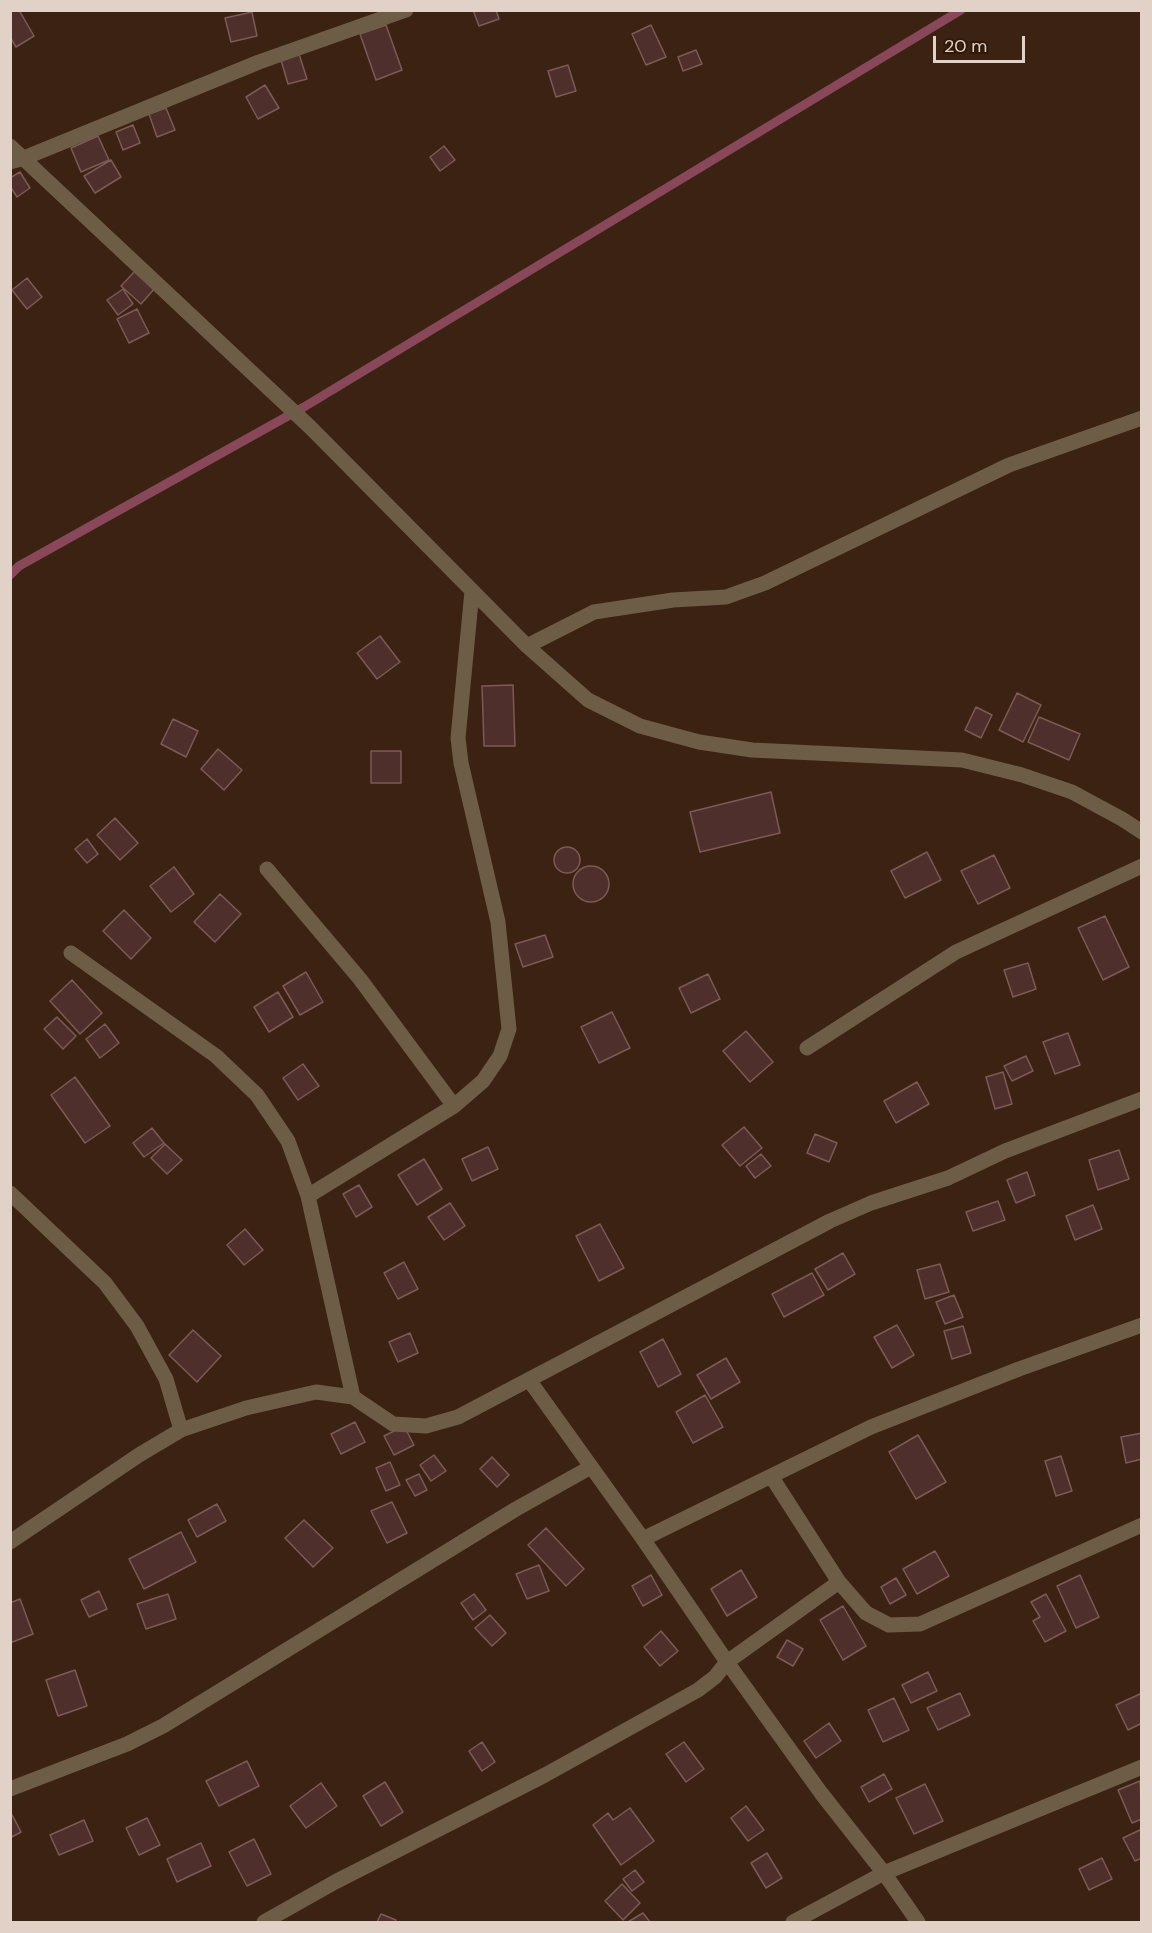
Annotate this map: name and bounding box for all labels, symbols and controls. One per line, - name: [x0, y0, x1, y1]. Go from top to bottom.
- scale bar: [936, 24, 1028, 62]
- text: 20 m: [944, 34, 987, 58]

